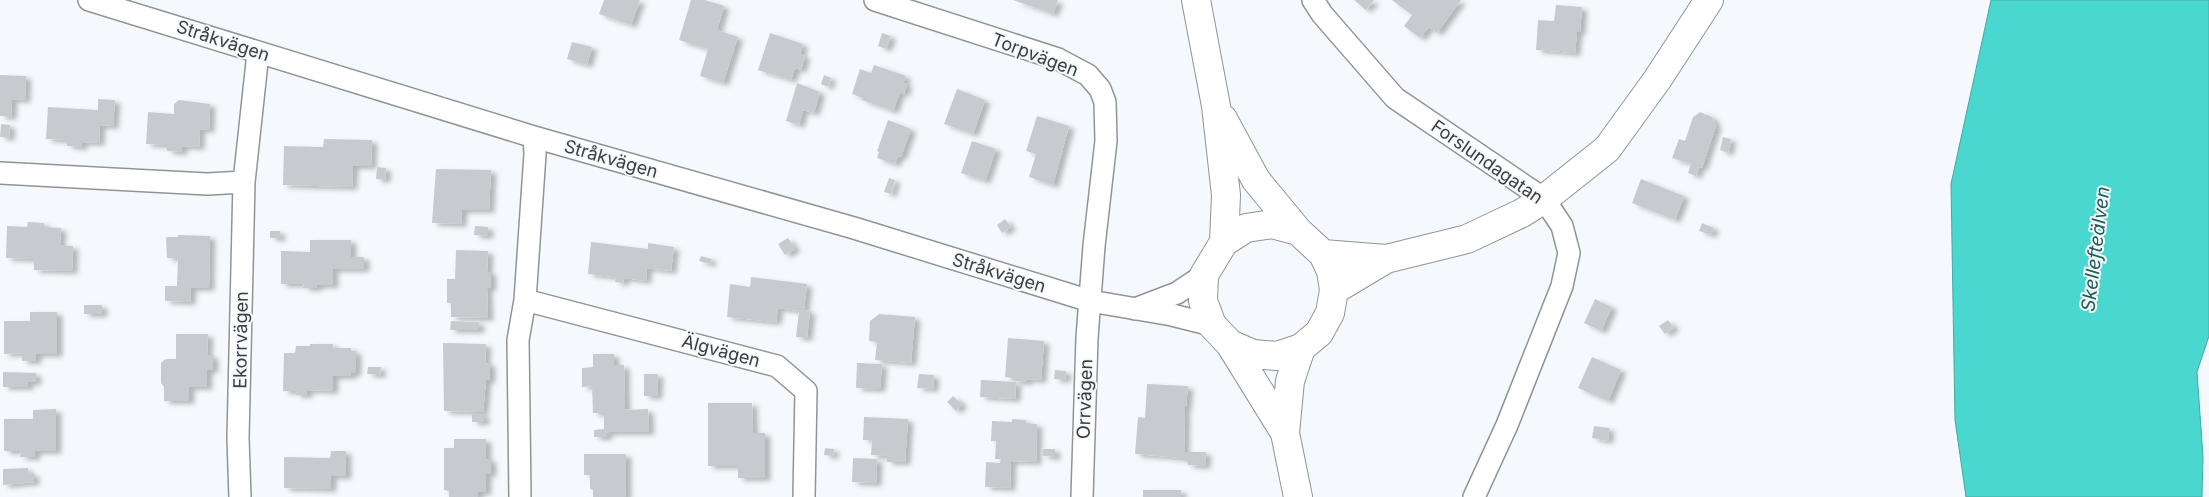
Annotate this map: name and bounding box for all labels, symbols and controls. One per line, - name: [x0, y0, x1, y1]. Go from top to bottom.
- street label: Stråkvägen: [174, 16, 272, 65]
- street label: Torpvägen: [989, 28, 1081, 81]
- street label: Forslundagatan: [1427, 115, 1547, 208]
- street label: Stråkvägen: [562, 135, 660, 182]
- water label: Skellefteälven: [2076, 185, 2115, 313]
- street label: Stråkvägen: [950, 248, 1048, 297]
- street label: Ekorrvägen: [229, 291, 252, 389]
- street label: Älgvägen: [680, 329, 763, 371]
- street label: Orrvägen: [1073, 359, 1096, 439]

